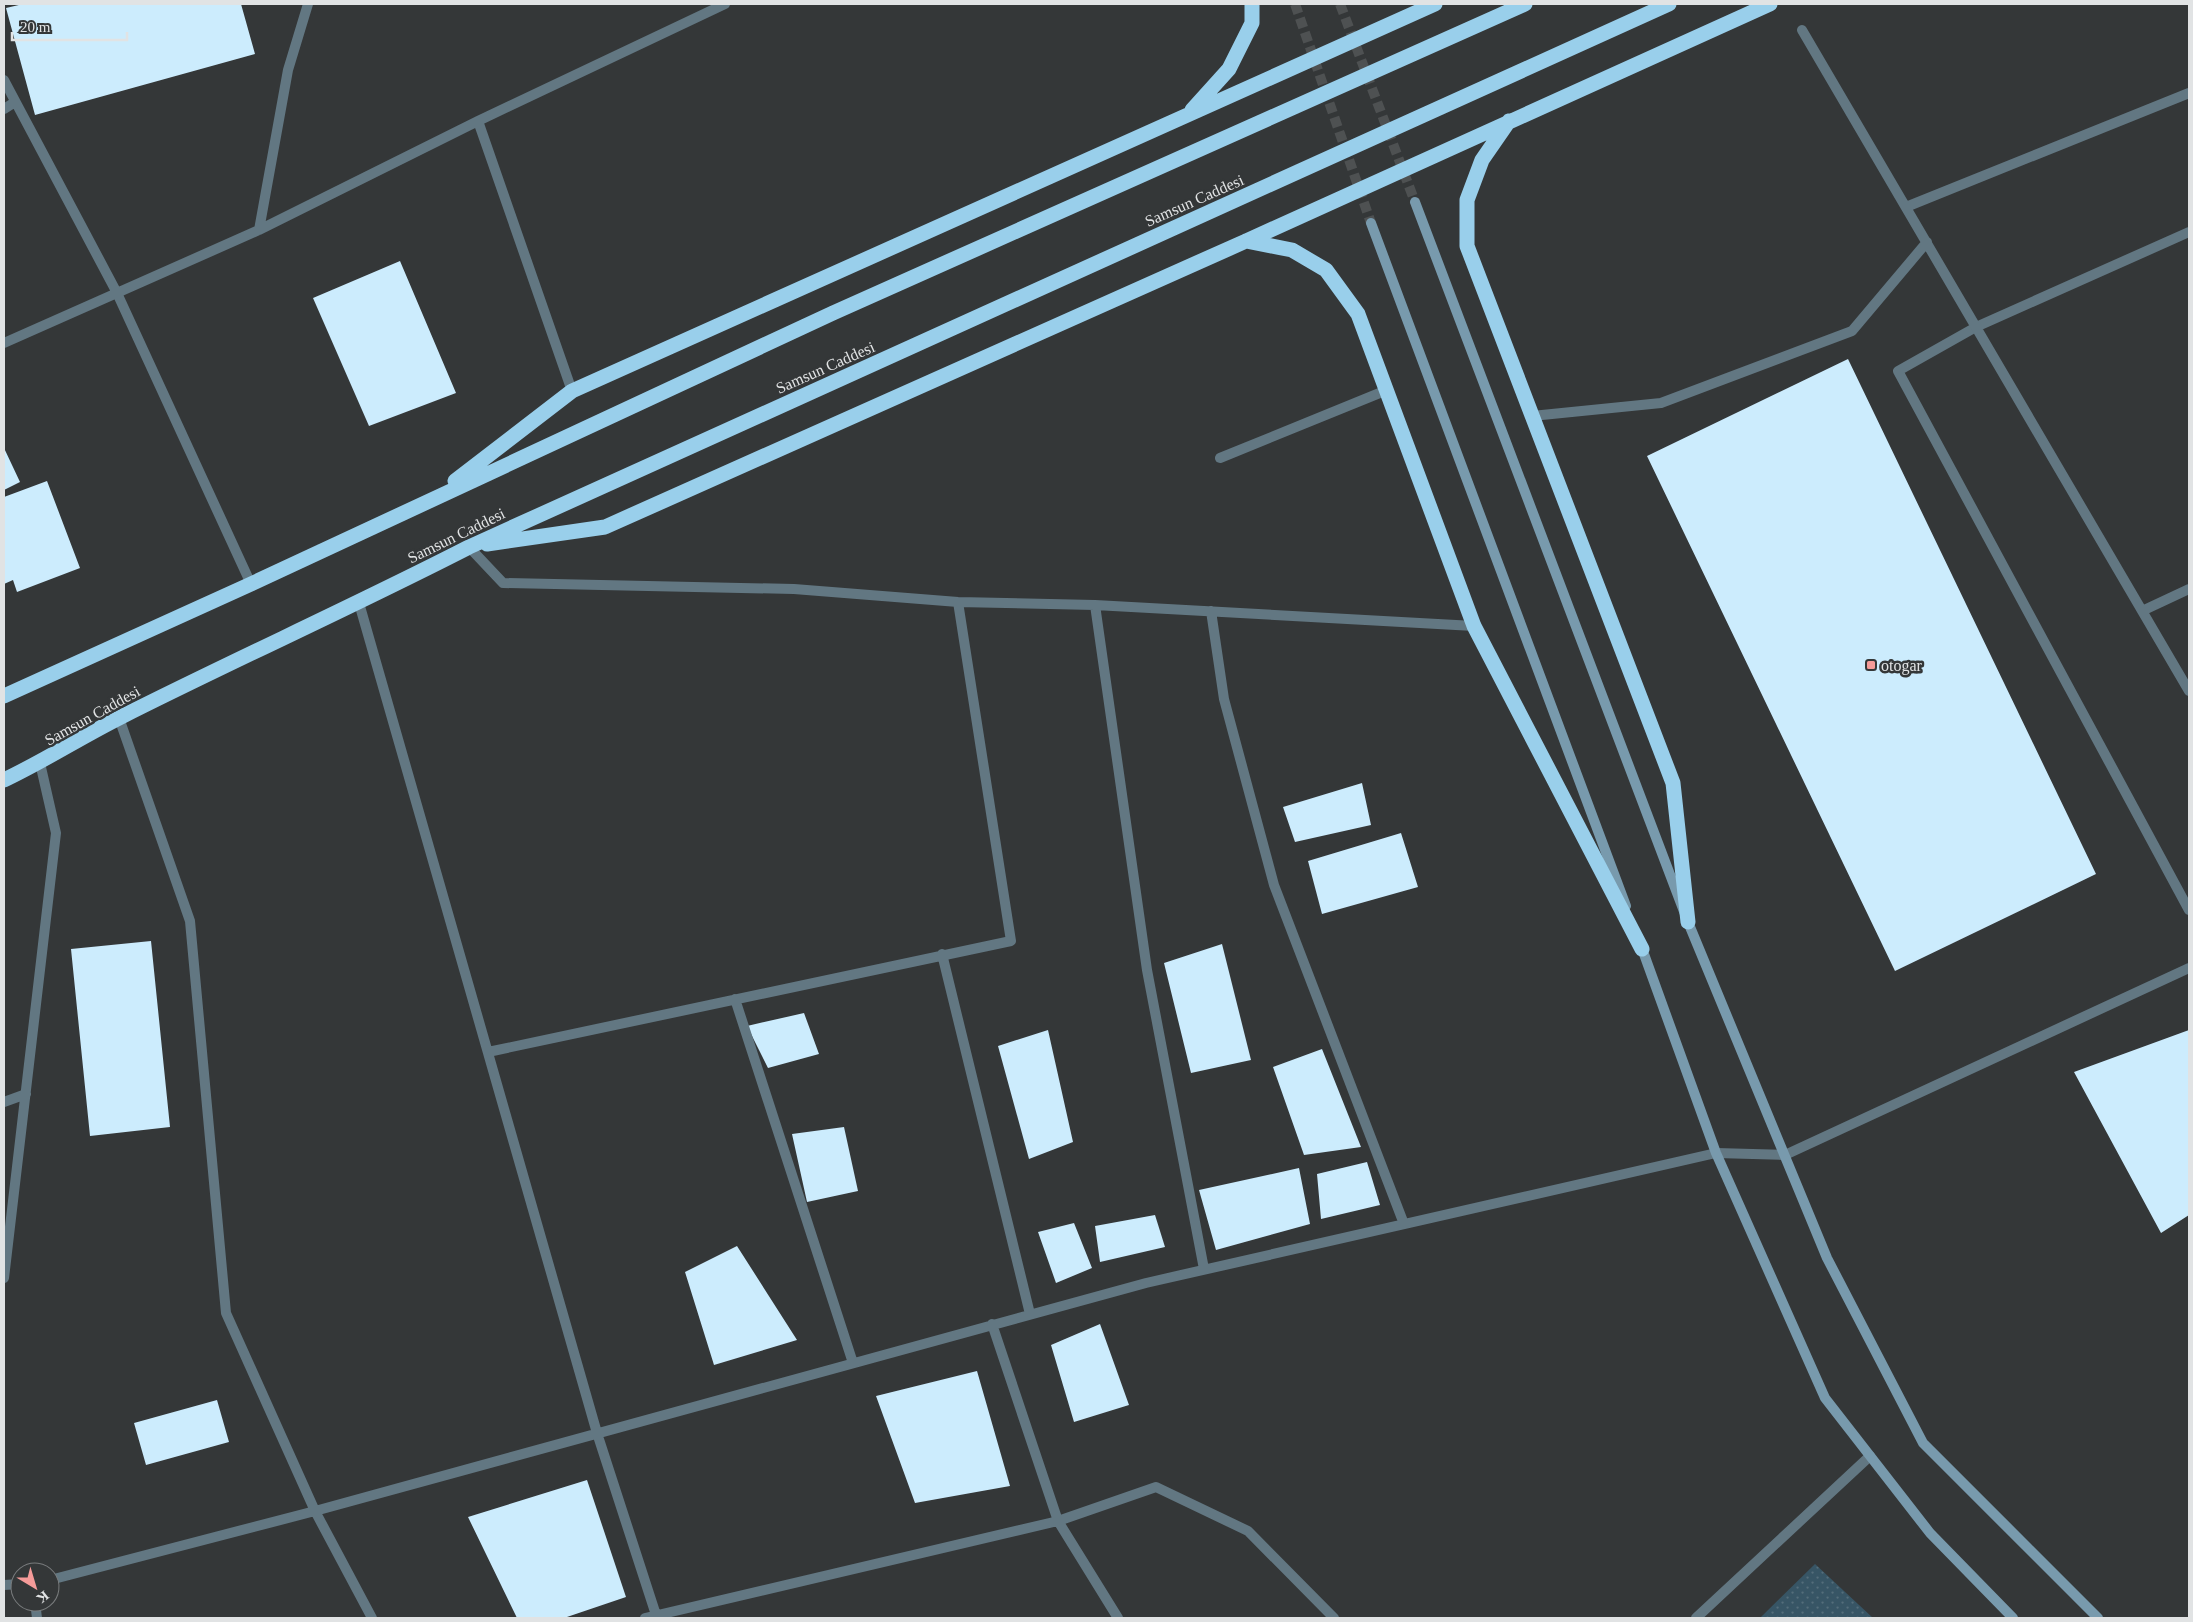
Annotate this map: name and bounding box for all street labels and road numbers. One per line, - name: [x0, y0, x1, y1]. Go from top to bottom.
- street label: Samsun Caddesi: [1142, 171, 1247, 230]
- street label: Samsun Caddesi: [773, 338, 878, 397]
- street label: Samsun Caddesi: [405, 504, 508, 566]
- street label: Samsun Caddesi: [42, 682, 143, 749]

